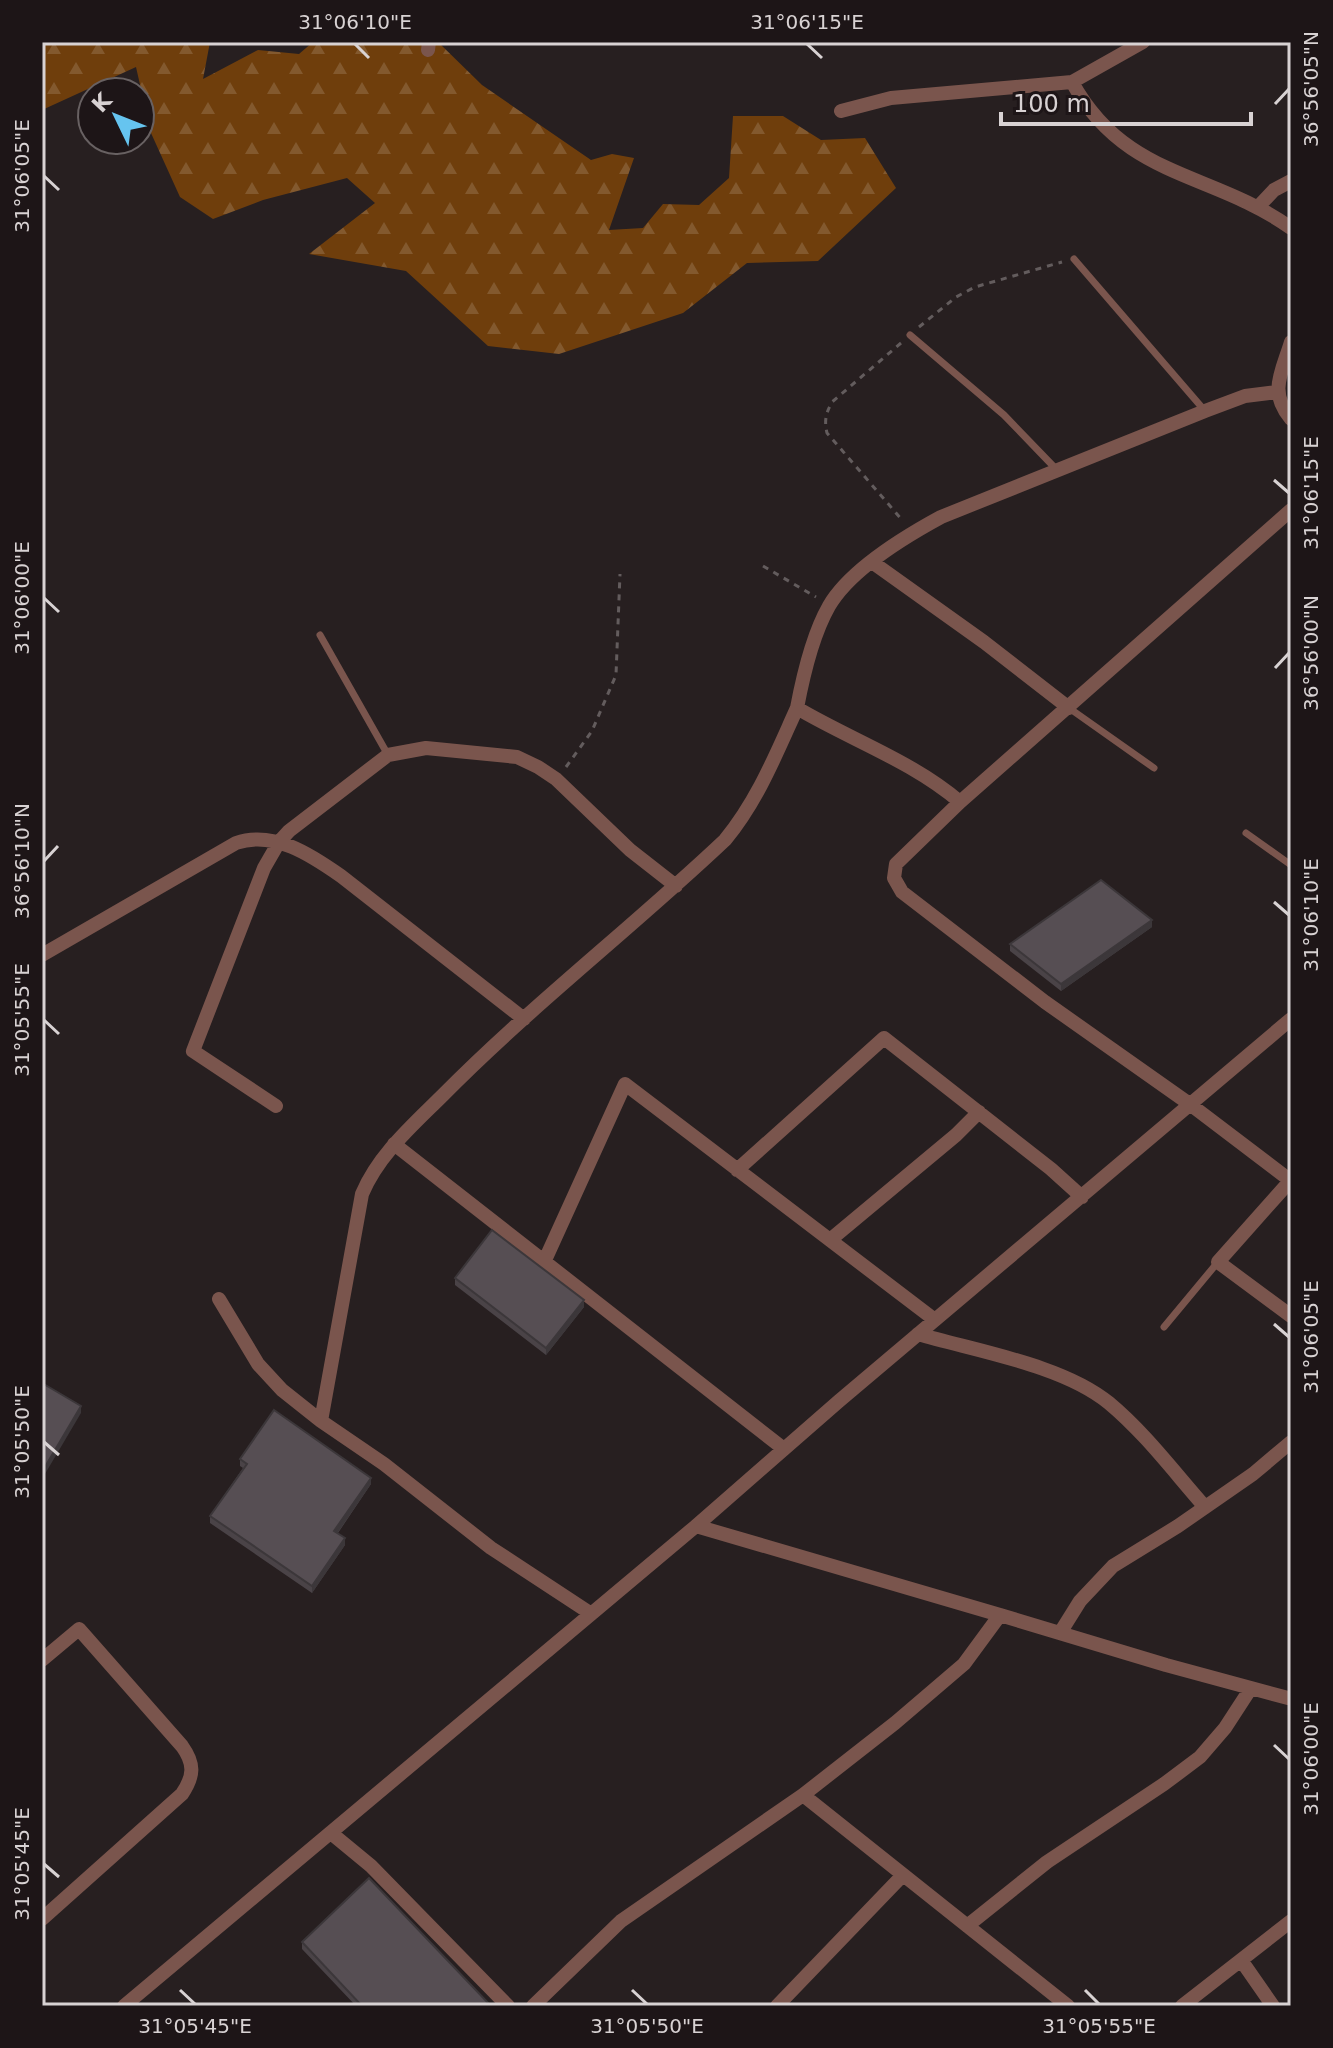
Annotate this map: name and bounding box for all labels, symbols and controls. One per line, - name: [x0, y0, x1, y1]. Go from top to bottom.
- text: 31°06'10"E: [298, 10, 412, 34]
- text: 31°06'15"E: [750, 10, 864, 34]
- text: 36°56'05"N: [1299, 31, 1323, 147]
- north arrow: [76, 76, 156, 156]
- scale bar: [1001, 76, 1251, 126]
- text: K: [87, 87, 117, 117]
- text: 100 m: [1013, 90, 1090, 118]
- text: 31°06'05"E: [10, 119, 34, 233]
- text: 31°06'15"E: [1299, 436, 1323, 550]
- text: 31°06'00"E: [10, 541, 34, 655]
- text: 36°56'00"N: [1299, 595, 1323, 711]
- text: 36°56'10"N: [10, 803, 34, 919]
- text: 31°06'10"E: [1299, 858, 1323, 972]
- text: 31°05'55"E: [10, 963, 34, 1077]
- text: 31°06'05"E: [1299, 1280, 1323, 1394]
- text: 31°05'50"E: [10, 1385, 34, 1499]
- text: 31°06'00"E: [1299, 1702, 1323, 1816]
- text: 31°05'45"E: [10, 1807, 34, 1921]
- text: 31°05'45"E: [138, 2014, 252, 2038]
- text: 31°05'50"E: [590, 2014, 704, 2038]
- text: 31°05'55"E: [1042, 2014, 1156, 2038]

